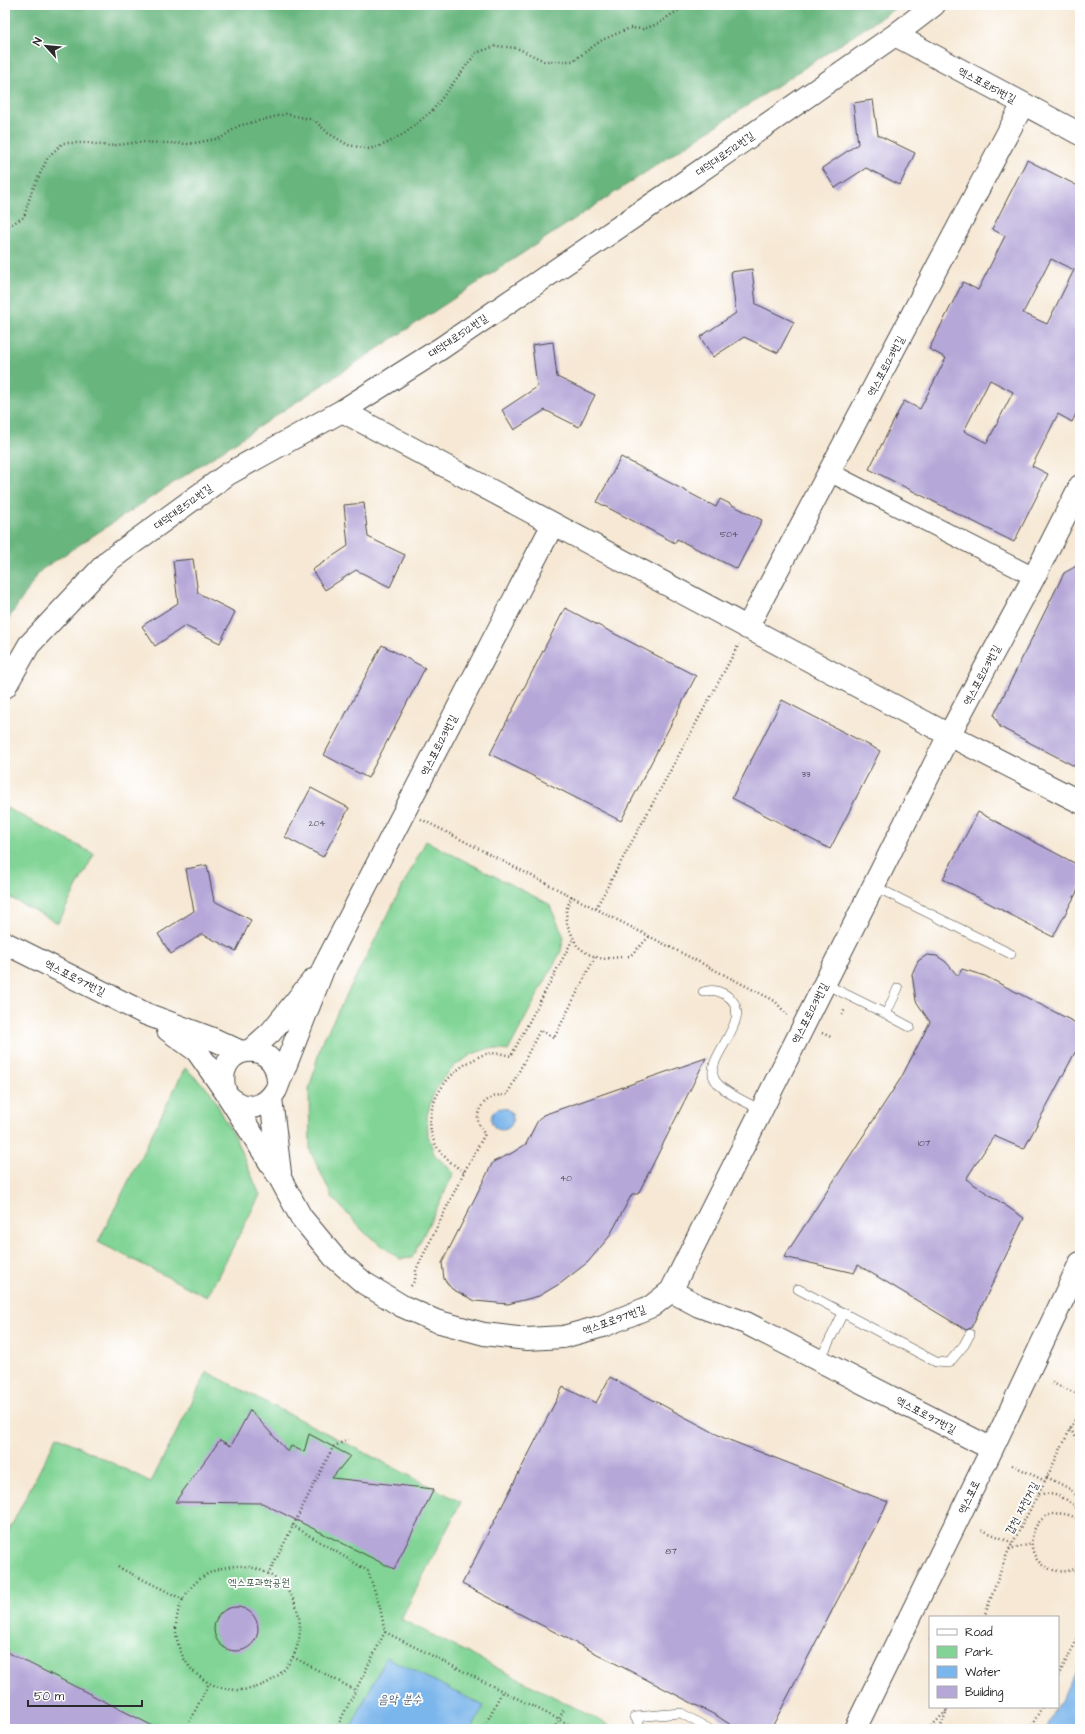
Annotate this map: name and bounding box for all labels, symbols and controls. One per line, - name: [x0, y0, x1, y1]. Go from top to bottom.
- north arrow: [26, 26, 66, 66]
- text: N: [29, 35, 46, 48]
- street label: 엑스포로151번길: [955, 63, 1019, 107]
- street label: 대덕대로512번길: [693, 128, 758, 180]
- street label: 대덕대로512번길: [425, 311, 491, 361]
- street label: 엑스포로123번길: [864, 333, 908, 399]
- street label: 대덕대로512번길: [151, 481, 215, 533]
- house number: 504: [720, 528, 738, 541]
- street label: 엑스포로123번길: [960, 642, 1004, 708]
- street label: 엑스포로123번길: [417, 712, 461, 778]
- house number: 33: [801, 768, 811, 781]
- house number: 204: [309, 817, 325, 830]
- street label: 엑스포로97번길: [42, 956, 108, 1000]
- street label: 엑스포로123번길: [788, 980, 832, 1046]
- house number: 107: [918, 1137, 931, 1150]
- house number: 40: [560, 1172, 572, 1185]
- street label: 엑스포로97번길: [580, 1302, 648, 1338]
- street label: 엑스포로97번길: [893, 1393, 959, 1437]
- street label: 엑스포로: [954, 1478, 984, 1516]
- street label: 갑천 자전거길: [1002, 1479, 1042, 1537]
- house number: 87: [665, 1545, 677, 1558]
- park label: 엑스포과학공원: [228, 1575, 290, 1590]
- legend: [929, 1616, 1059, 1708]
- text: Road: [965, 1624, 993, 1641]
- text: Park: [965, 1644, 993, 1661]
- text: Water: [965, 1664, 1001, 1681]
- scale bar: [28, 1682, 142, 1708]
- text: Building: [965, 1684, 1003, 1702]
- text: 50 m: [34, 1688, 65, 1705]
- water label: 음악 분수: [378, 1691, 422, 1708]

